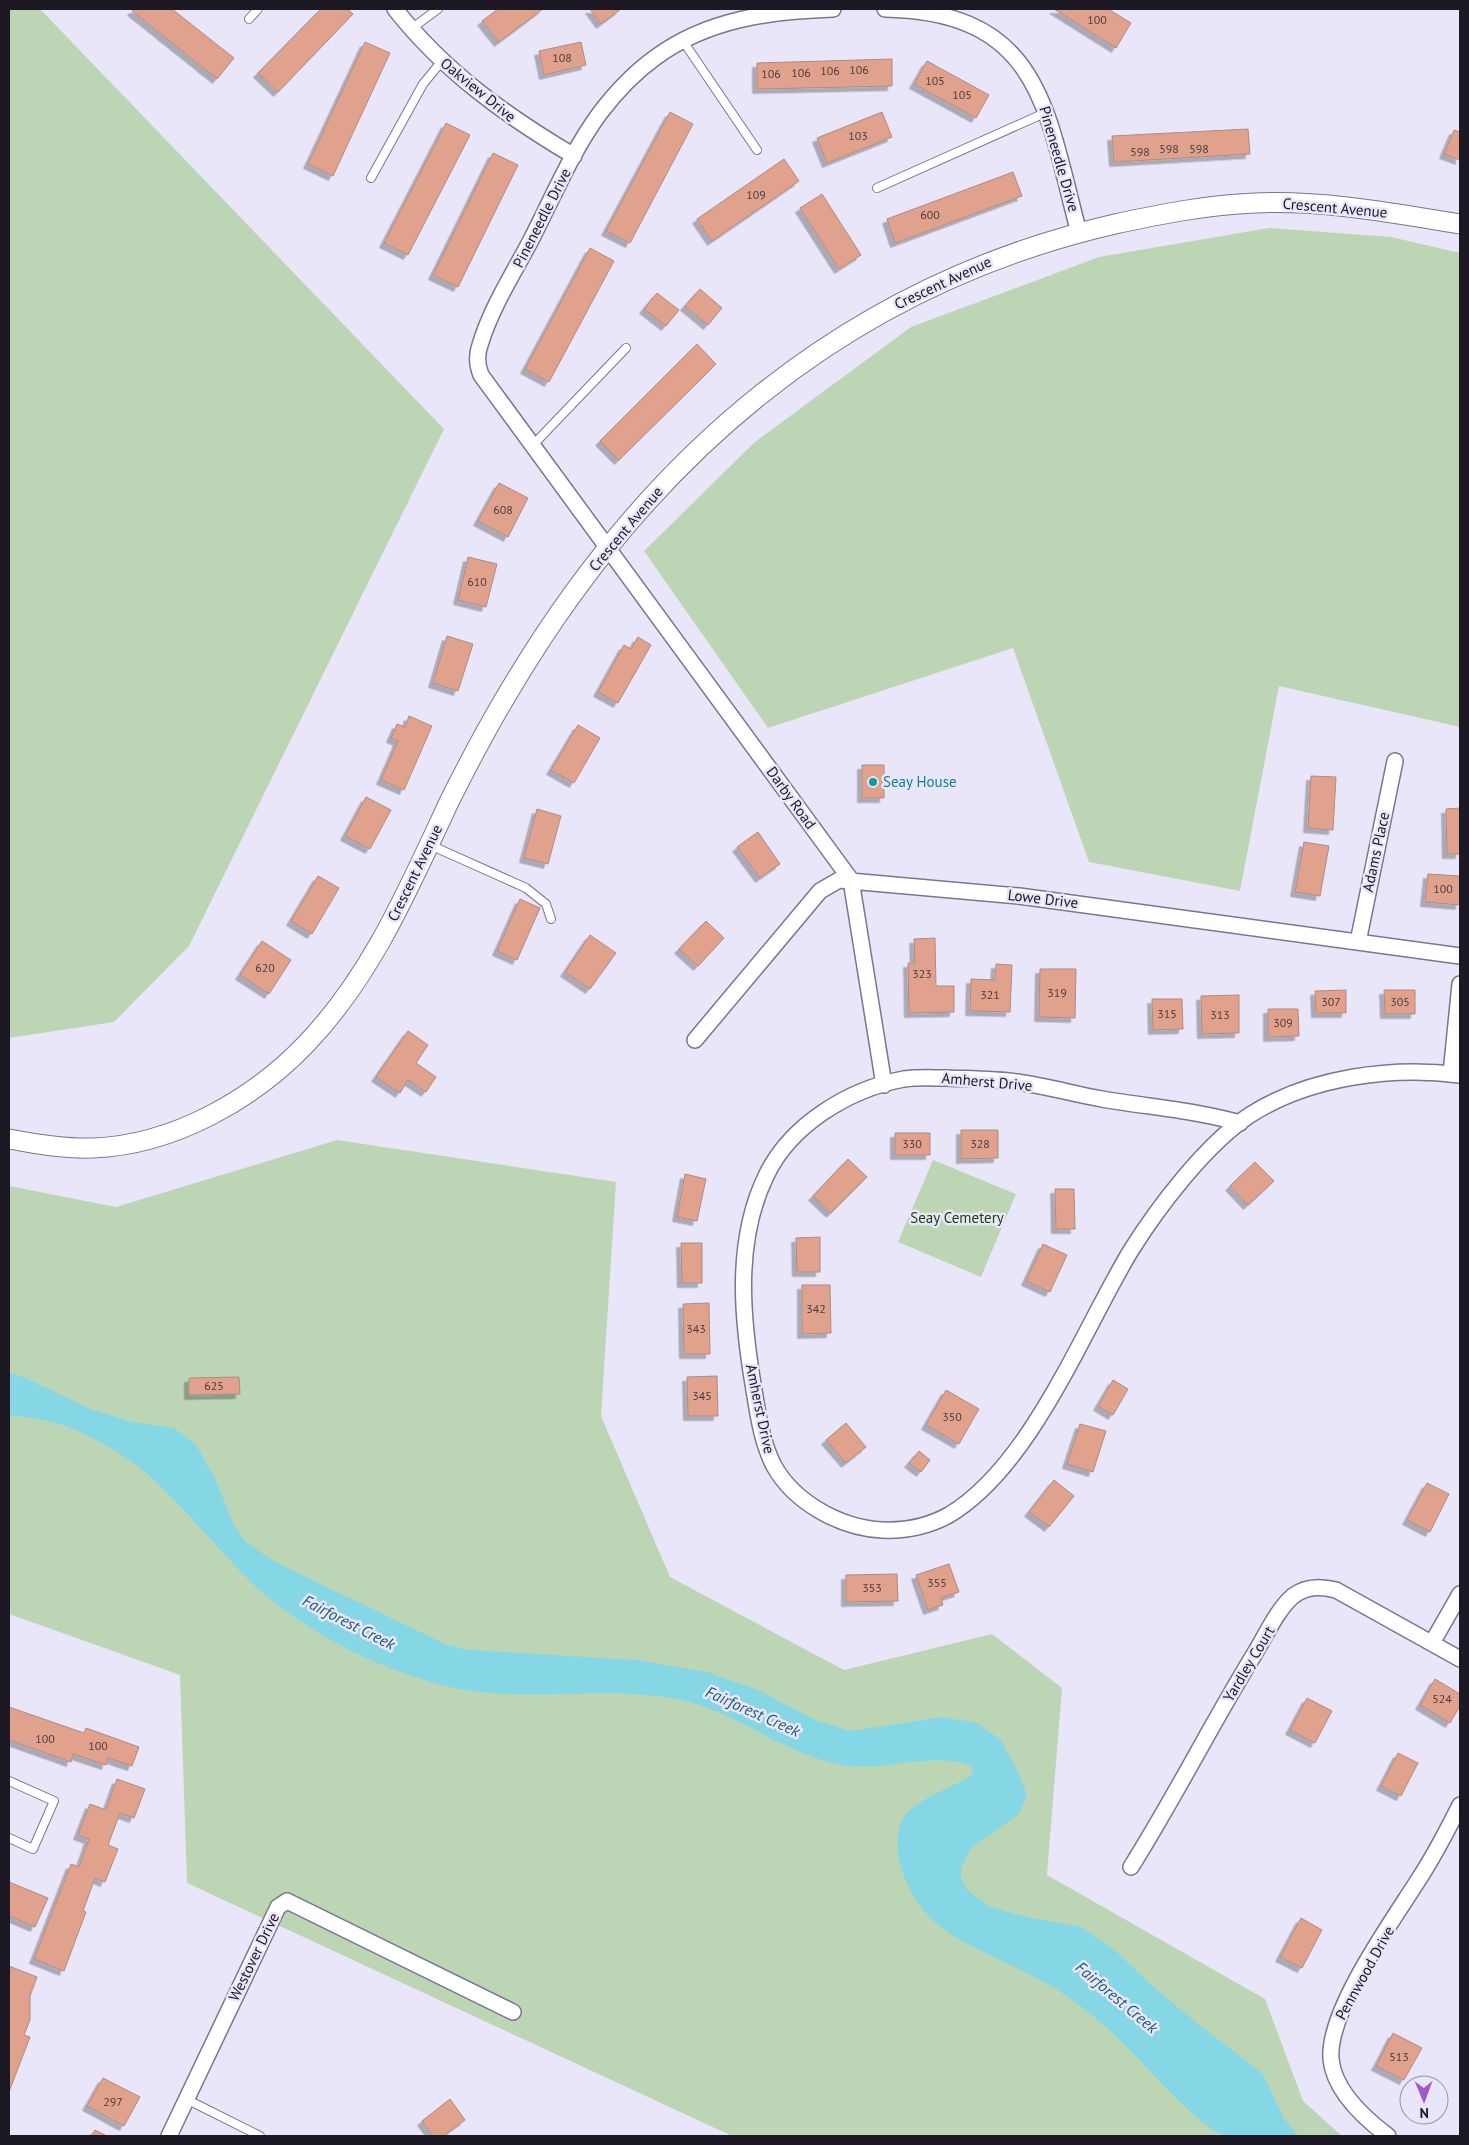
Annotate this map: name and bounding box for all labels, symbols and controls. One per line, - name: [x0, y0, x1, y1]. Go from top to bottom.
- house number: 100: [1087, 12, 1107, 27]
- house number: 108: [552, 50, 572, 65]
- street label: Oakview Drive: [437, 53, 520, 126]
- house number: 106: [849, 62, 869, 77]
- house number: 106: [820, 63, 840, 78]
- house number: 106: [791, 65, 811, 80]
- house number: 106: [761, 66, 781, 81]
- house number: 105: [925, 73, 945, 88]
- house number: 105: [952, 87, 972, 102]
- street label: Pineneedle Drive: [1035, 104, 1084, 214]
- house number: 103: [848, 128, 868, 143]
- house number: 598: [1159, 141, 1179, 156]
- house number: 598: [1189, 141, 1209, 156]
- house number: 598: [1130, 144, 1150, 159]
- street label: Pineneedle Drive: [508, 165, 575, 271]
- house number: 109: [746, 187, 766, 202]
- street label: Crescent Avenue: [1282, 193, 1388, 222]
- house number: 600: [920, 207, 940, 222]
- street label: Crescent Avenue: [891, 252, 994, 313]
- street label: Crescent Avenue: [585, 482, 667, 575]
- house number: 608: [493, 502, 513, 517]
- house number: 610: [467, 574, 487, 589]
- street label: Darby Road: [762, 763, 820, 833]
- place label: Seay House: [883, 772, 957, 791]
- marker: Seay House: [867, 776, 879, 788]
- street label: Adams Place: [1358, 810, 1393, 894]
- street label: Crescent Avenue: [383, 821, 446, 924]
- house number: 100: [1433, 881, 1453, 896]
- street label: Lowe Drive: [1007, 885, 1079, 912]
- house number: 620: [255, 960, 275, 975]
- house number: 323: [912, 966, 932, 981]
- house number: 319: [1047, 985, 1067, 1000]
- house number: 321: [980, 987, 1000, 1002]
- house number: 307: [1321, 994, 1341, 1009]
- house number: 305: [1390, 994, 1410, 1009]
- house number: 315: [1157, 1006, 1177, 1021]
- house number: 313: [1210, 1007, 1230, 1022]
- house number: 309: [1273, 1015, 1293, 1030]
- street label: Amherst Drive: [941, 1068, 1033, 1095]
- house number: 330: [902, 1136, 922, 1151]
- house number: 328: [970, 1136, 990, 1151]
- park label: Seay Cemetery: [910, 1208, 1004, 1227]
- house number: 342: [806, 1301, 826, 1316]
- house number: 343: [686, 1321, 706, 1336]
- street label: Amherst Drive: [742, 1362, 779, 1455]
- house number: 625: [204, 1378, 224, 1393]
- house number: 345: [692, 1388, 712, 1403]
- house number: 350: [942, 1409, 962, 1424]
- house number: 355: [927, 1575, 947, 1590]
- house number: 353: [862, 1580, 882, 1595]
- water label: Fairforest Creek: [299, 1590, 399, 1654]
- street label: Yardley Court: [1219, 1622, 1279, 1705]
- water label: Fairforest Creek: [703, 1681, 804, 1741]
- house number: 524: [1432, 1691, 1452, 1706]
- house number: 100: [35, 1731, 55, 1746]
- house number: 100: [88, 1738, 108, 1753]
- street label: Westover Drive: [224, 1910, 283, 2004]
- street label: Pennwood Drive: [1331, 1922, 1398, 2023]
- water label: Fairforest Creek: [1072, 1957, 1163, 2038]
- house number: 513: [1389, 2049, 1409, 2064]
- north arrow: [1399, 2075, 1449, 2125]
- house number: 297: [103, 2094, 123, 2109]
- text: N: [1419, 2104, 1429, 2122]

